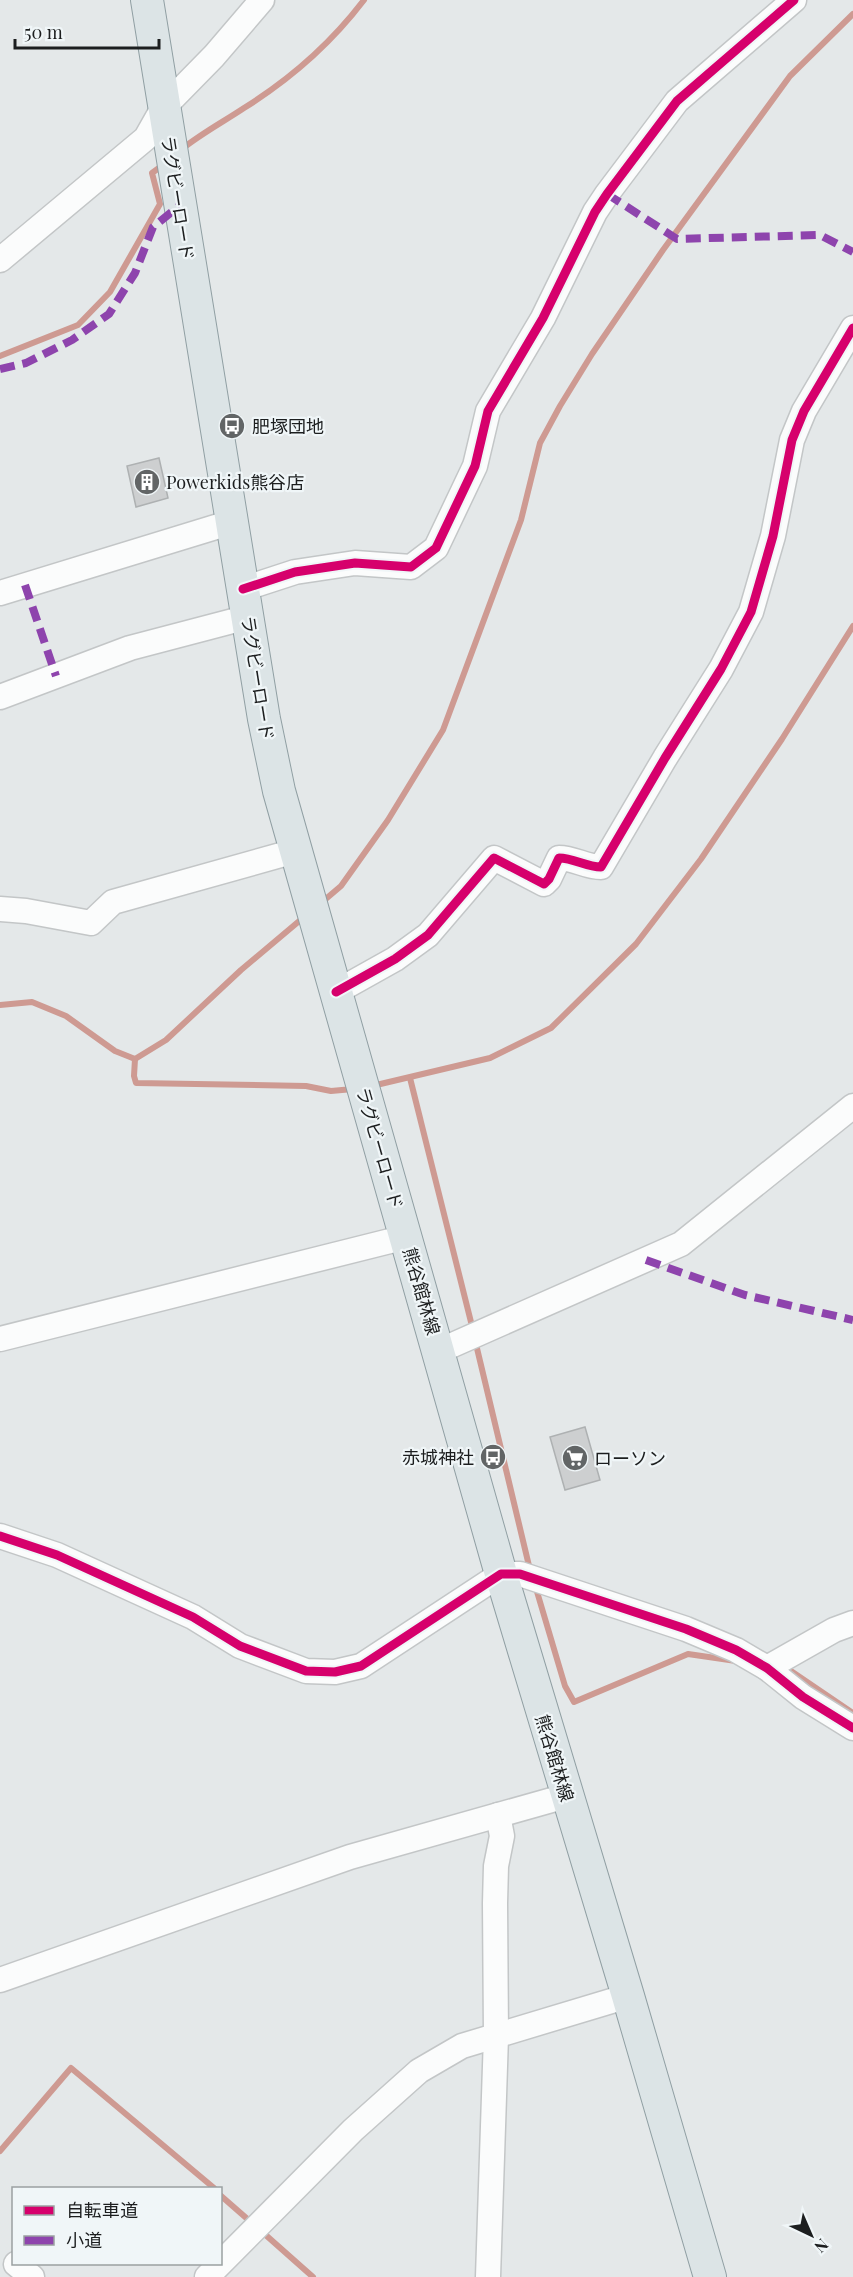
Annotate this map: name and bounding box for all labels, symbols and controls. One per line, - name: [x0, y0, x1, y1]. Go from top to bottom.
- scale bar: [15, 12, 159, 50]
- text: 50 m: [24, 20, 63, 44]
- street label: ラグビーロード: [156, 134, 200, 262]
- bus stop icon: 肥塚団地: [217, 411, 247, 441]
- place label: 肥塚団地: [252, 414, 324, 438]
- building icon: Powerkids熊谷店: [132, 467, 162, 497]
- place label: Powerkids熊谷店: [166, 470, 304, 494]
- street label: ラグビーロード: [236, 614, 280, 742]
- street label: ラグビーロード: [351, 1084, 409, 1212]
- street label: 熊谷館林線: [398, 1244, 446, 1338]
- bus stop icon: 赤城神社: [478, 1442, 508, 1472]
- supermarket icon: ローソン: [560, 1443, 590, 1473]
- place label: 赤城神社: [402, 1445, 474, 1469]
- place label: ローソン: [594, 1446, 666, 1470]
- street label: 熊谷館林線: [530, 1711, 580, 1805]
- legend: [12, 2187, 222, 2265]
- text: 自転車道: [66, 2198, 138, 2222]
- north arrow: [781, 2205, 841, 2265]
- text: 小道: [66, 2228, 102, 2252]
- text: N: [810, 2235, 833, 2258]

